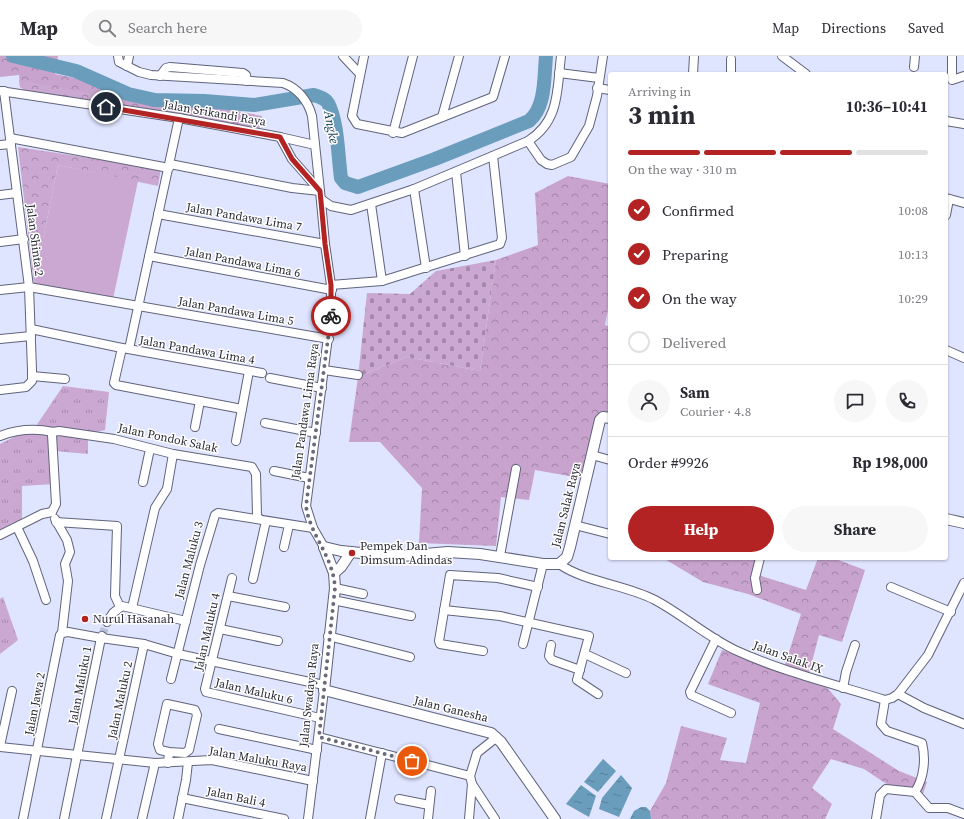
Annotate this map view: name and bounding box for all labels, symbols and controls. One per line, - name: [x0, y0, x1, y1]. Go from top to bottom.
- search box: [82, 10, 362, 46]
- text: Map: [20, 15, 58, 41]
- icon: search: [96, 17, 118, 39]
- text: Search here: [128, 17, 207, 38]
- text: Map: [772, 18, 799, 38]
- text: Directions: [821, 18, 886, 38]
- text: Saved: [908, 18, 944, 38]
- text: Arriving in: [628, 83, 691, 100]
- pin: [89, 90, 123, 124]
- icon: home: [95, 96, 117, 118]
- street label: Jalan Srikandi Raya: [162, 96, 268, 130]
- text: 10:36–10:41: [846, 96, 928, 117]
- text: 3 min: [628, 97, 695, 133]
- water label: Angke: [320, 108, 343, 146]
- text: On the way · 310 m: [628, 161, 737, 178]
- street label: Jalan Pandawa Lima 7: [184, 199, 303, 235]
- icon: check: [628, 199, 650, 221]
- text: Confirmed: [662, 200, 734, 221]
- street label: Jalan Shinta 2: [23, 202, 47, 277]
- text: 10:08: [898, 202, 928, 219]
- street label: Jalan Pandawa Lima 6: [183, 243, 302, 281]
- icon: check: [628, 243, 650, 265]
- text: Preparing: [662, 244, 728, 265]
- text: 10:13: [898, 246, 928, 263]
- icon: check: [628, 287, 650, 309]
- text: On the way: [662, 288, 737, 309]
- text: 10:29: [898, 290, 928, 307]
- street label: Jalan Pandawa Lima 5: [176, 293, 295, 329]
- courier: [311, 296, 351, 336]
- icon: bike: [320, 305, 342, 327]
- street label: Jalan Pandawa Lima 4: [137, 332, 256, 368]
- text: Delivered: [662, 332, 726, 353]
- street label: Jalan Pandawa Lima Raya: [287, 341, 323, 481]
- button: person: [628, 380, 670, 422]
- button: chat: [834, 380, 876, 422]
- button: phone: [886, 380, 928, 422]
- text: Sam: [680, 382, 710, 403]
- text: Courier · 4.8: [680, 403, 751, 420]
- street label: Jalan Pondok Salak: [116, 419, 220, 456]
- text: Order #9926: [628, 452, 709, 473]
- text: Rp 198,000: [852, 452, 928, 473]
- street label: Jalan Salak Raya: [547, 460, 584, 550]
- button: Help: [628, 506, 774, 552]
- button: Share: [782, 506, 928, 552]
- street label: Jalan Maluku 3: [171, 520, 207, 601]
- place label: Pempek Dan Dimsum Adindas: [360, 538, 452, 568]
- marker: Pempek Dan Dimsum Adindas: [347, 548, 357, 558]
- street label: Jalan Maluku 4: [190, 592, 224, 673]
- place label: Nurul Hasanah: [93, 611, 174, 627]
- marker: Nurul Hasanah: [80, 614, 90, 624]
- street label: Jalan Salak IX: [750, 637, 825, 677]
- street label: Jalan Swadaya Raya: [295, 641, 322, 749]
- street label: Jalan Maluku 1: [64, 645, 95, 726]
- street label: Jalan Maluku 2: [104, 660, 136, 741]
- street label: Jalan Jawa 2: [21, 671, 49, 738]
- street label: Jalan Maluku 6: [213, 674, 294, 708]
- street label: Jalan Ganesha: [411, 692, 491, 726]
- street label: Jalan Maluku Raya: [207, 742, 309, 776]
- pin: [395, 744, 429, 778]
- icon: bag: [401, 750, 423, 772]
- street label: Jalan Bali 4: [204, 783, 267, 811]

